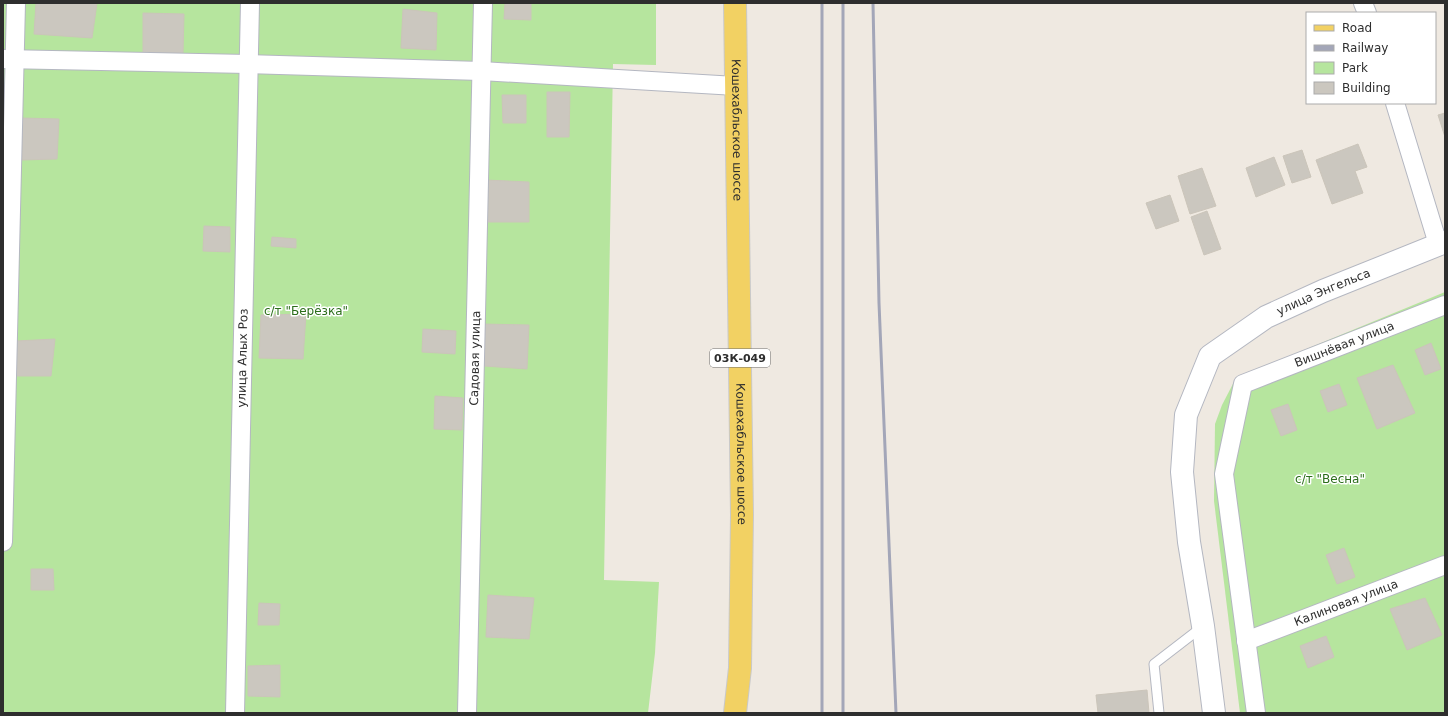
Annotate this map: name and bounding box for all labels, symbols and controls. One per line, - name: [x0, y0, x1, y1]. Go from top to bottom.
- legend: [1306, 12, 1436, 104]
- text: Road: [1342, 21, 1372, 35]
- text: Railway: [1342, 41, 1388, 55]
- street label: Кошехабльское шоссе: [729, 59, 745, 201]
- text: Park: [1342, 61, 1368, 75]
- text: Building: [1342, 81, 1391, 95]
- street label: улица Энгельса: [1274, 266, 1372, 318]
- park label: с/т "Берёзка": [264, 304, 348, 318]
- street label: улица Алых Роз: [234, 308, 251, 408]
- street label: Садовая улица: [467, 310, 483, 406]
- street label: Вишнёвая улица: [1293, 319, 1396, 370]
- road number: 03К-049: [710, 349, 770, 367]
- street label: Кошехабльское шоссе: [733, 383, 749, 525]
- park label: с/т "Весна": [1295, 472, 1365, 486]
- street label: Калиновая улица: [1292, 577, 1400, 629]

